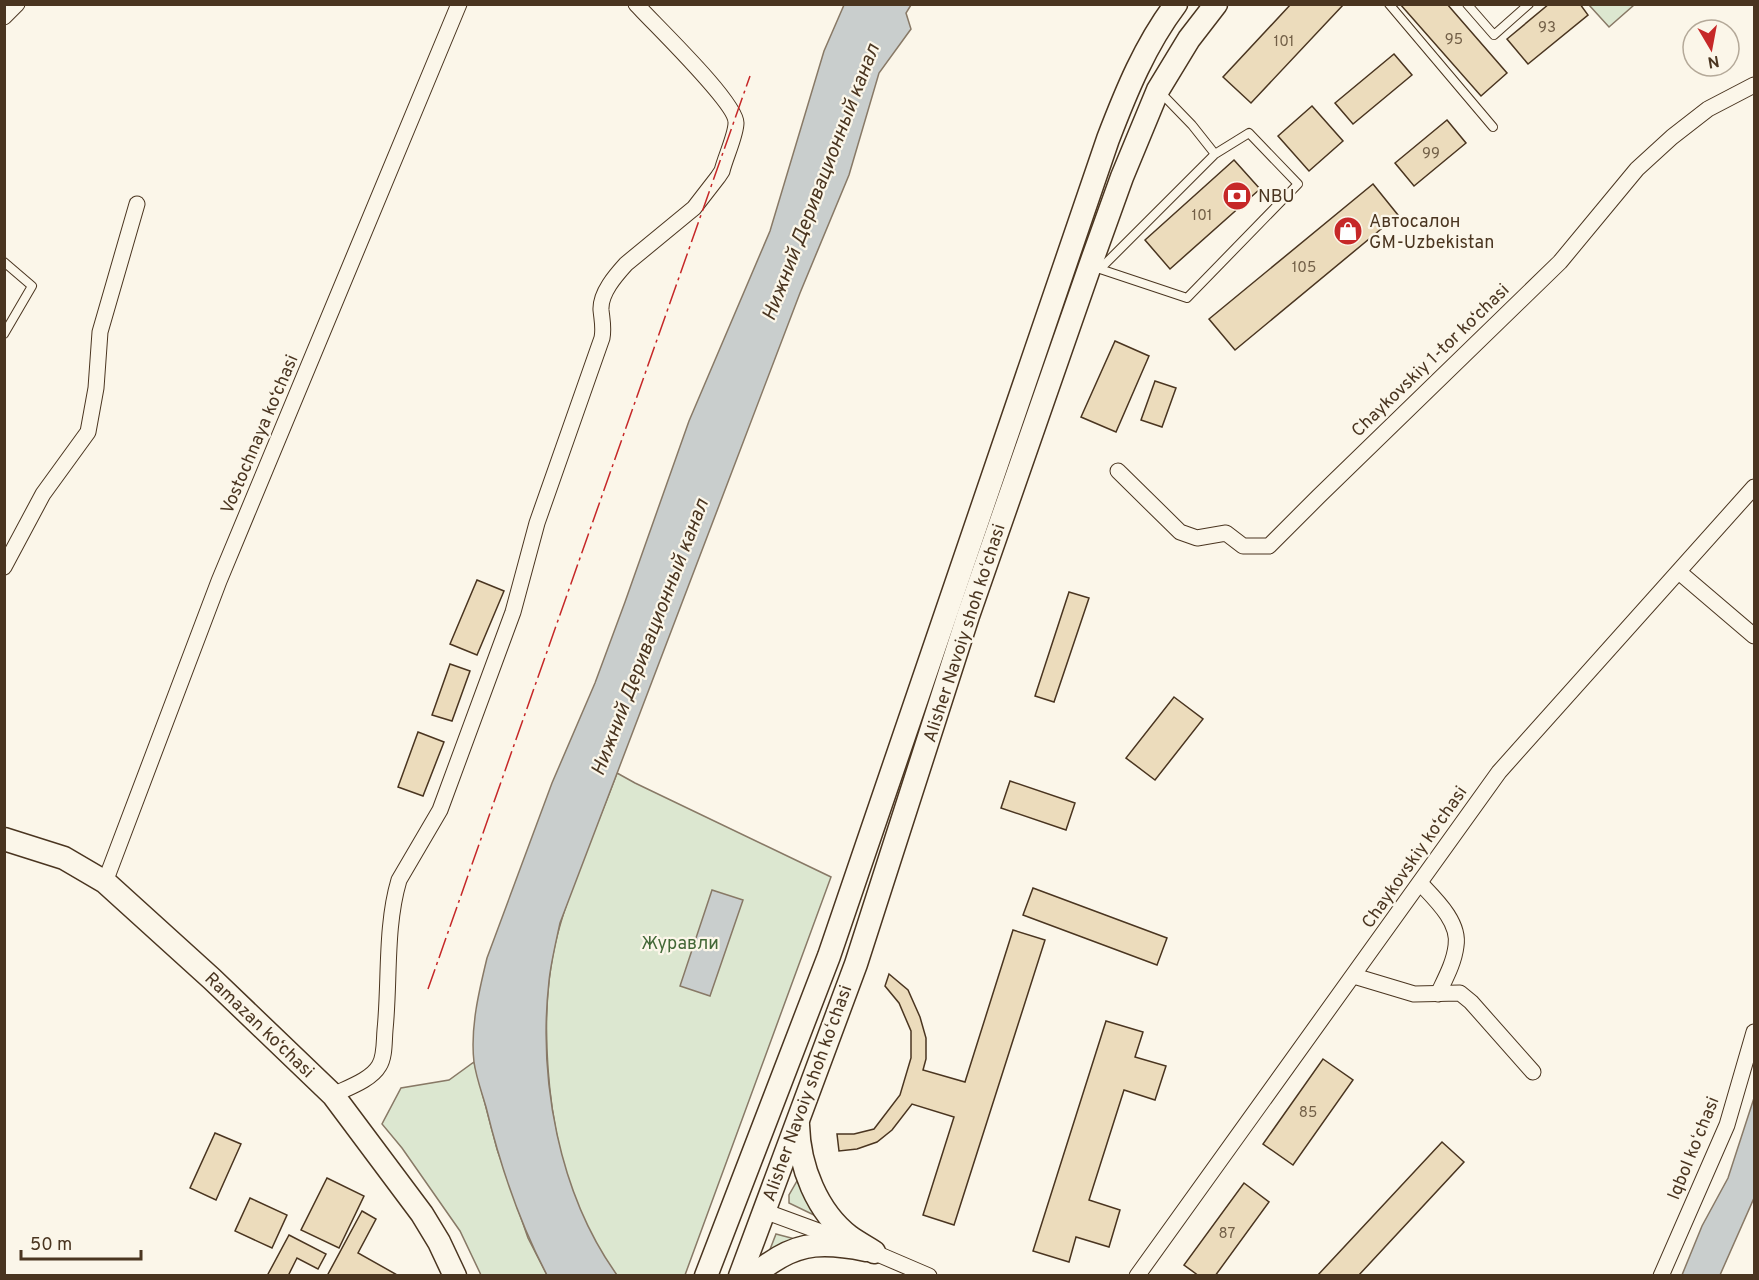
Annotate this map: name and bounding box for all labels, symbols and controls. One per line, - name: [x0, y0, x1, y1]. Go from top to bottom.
- north arrow: [1681, 18, 1741, 78]
- house number: 93: [1538, 19, 1556, 38]
- house number: 95: [1445, 31, 1463, 50]
- house number: 101: [1274, 33, 1294, 52]
- water label: Нижний Деривационный канал: [757, 40, 887, 325]
- text: N: [1706, 50, 1721, 72]
- house number: 99: [1422, 145, 1440, 164]
- bank icon: NBU: [1221, 180, 1253, 212]
- place label: NBU: [1258, 186, 1295, 209]
- house number: 101: [1192, 207, 1212, 226]
- place label: Автосалон GM-Uzbekistan: [1369, 211, 1494, 255]
- shop icon: Автосалон GM-Uzbekistan: [1332, 215, 1364, 247]
- house number: 105: [1292, 259, 1316, 278]
- street label: Chaykovskiy 1-tor ko‘chasi: [1347, 279, 1515, 443]
- street label: Vostochnaya ko‘chasi: [216, 351, 304, 518]
- water label: Нижний Деривационный канал: [586, 495, 716, 780]
- street label: Alisher Navoiy shoh koʻchasi: [919, 521, 1012, 746]
- street label: Chaykovskiy ko‘chasi: [1357, 782, 1473, 934]
- park label: Журавли: [641, 933, 719, 956]
- street label: Ramazan ko‘chasi: [199, 968, 318, 1084]
- street label: Alisher Navoiy shoh koʻchasi: [759, 982, 858, 1205]
- street label: Iqbol koʻchasi: [1663, 1094, 1726, 1204]
- house number: 85: [1299, 1104, 1317, 1123]
- scale bar: [21, 1223, 141, 1261]
- house number: 87: [1219, 1225, 1236, 1244]
- text: 50 m: [30, 1234, 72, 1257]

